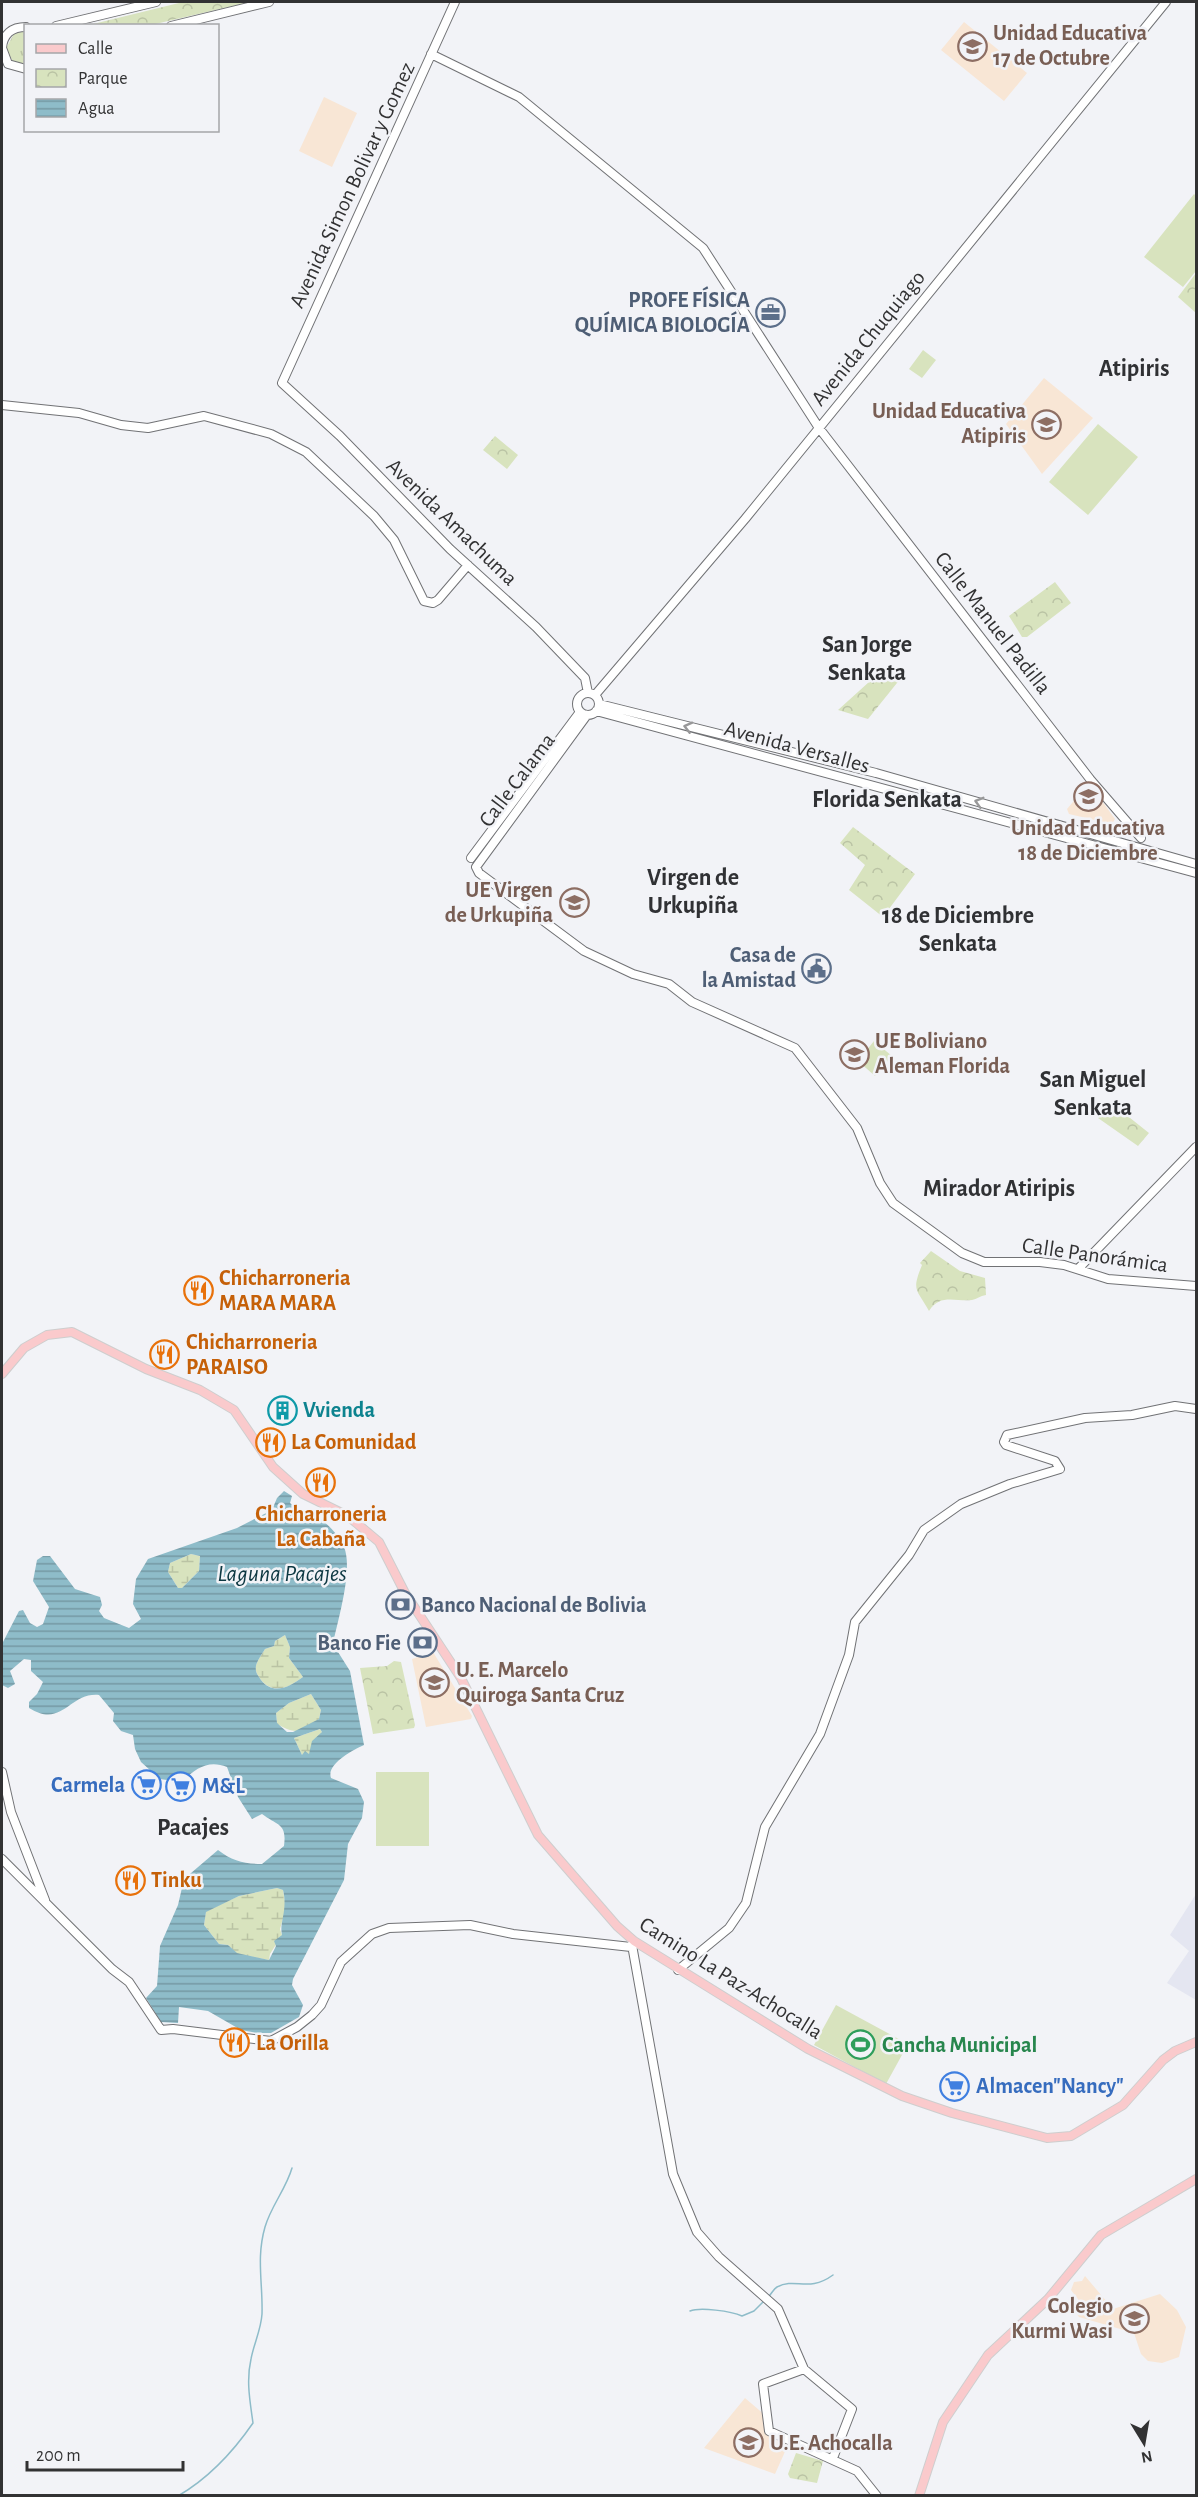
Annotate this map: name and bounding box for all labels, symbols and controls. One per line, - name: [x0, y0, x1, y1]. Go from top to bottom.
- place label: Unidad Educativa 17 de Octubre: [993, 22, 1147, 69]
- legend: [24, 24, 219, 132]
- school or university icon: Unidad Educativa 17 de Octubre: [956, 30, 988, 62]
- text: Calle: [78, 40, 113, 58]
- street label: Avenida Simon Bolivar y Gomez: [285, 59, 419, 311]
- text: Parque: [78, 70, 127, 88]
- text: Agua: [78, 100, 115, 118]
- street label: Avenida Chuquiago: [807, 266, 929, 410]
- place label: PROFE FÍSICA QUÍMICA BIOLOGÍA: [575, 286, 750, 337]
- office icon: PROFE FÍSICA QUÍMICA BIOLOGÍA: [755, 297, 787, 329]
- district label: Atipiris: [1099, 357, 1169, 381]
- place label: Unidad Educativa Atipiris: [872, 400, 1026, 447]
- school or university icon: Unidad Educativa Atipiris: [1031, 408, 1063, 440]
- street label: Avenida Amachuma: [382, 454, 522, 590]
- street label: Calle Manuel Padilla: [931, 548, 1055, 698]
- district label: San Jorge Senkata: [822, 633, 912, 685]
- street label: Avenida Versalles: [722, 717, 872, 777]
- one-way arrow: [683, 721, 693, 734]
- street label: Calle Calama: [475, 729, 559, 831]
- school or university icon: Unidad Educativa 18 de Diciembre: [1072, 780, 1104, 812]
- district label: Florida Senkata: [812, 788, 962, 812]
- one-way arrow: [974, 797, 984, 810]
- place label: Unidad Educativa 18 de Diciembre: [1011, 817, 1165, 864]
- district label: Virgen de Urkupiña: [647, 866, 739, 918]
- place label: UE Virgen de Urkupiña: [445, 879, 553, 926]
- school or university icon: UE Virgen de Urkupiña: [558, 887, 590, 919]
- district label: 18 de Diciembre Senkata: [882, 904, 1034, 956]
- place label: Casa de la Amistad: [702, 944, 796, 991]
- public building icon: Casa de la Amistad: [801, 952, 833, 984]
- place label: UE Boliviano Aleman Florida: [875, 1030, 1010, 1077]
- school or university icon: UE Boliviano Aleman Florida: [838, 1038, 870, 1070]
- district label: San Miguel Senkata: [1040, 1068, 1146, 1120]
- district label: Mirador Atiripis: [923, 1177, 1075, 1201]
- street label: Calle Panorámica: [1021, 1234, 1169, 1276]
- place label: Chicharroneria MARA MARA: [219, 1267, 351, 1314]
- restaurant icon: Chicharroneria MARA MARA: [182, 1275, 214, 1307]
- place label: Chicharroneria PARAISO: [186, 1331, 318, 1378]
- restaurant icon: Chicharroneria PARAISO: [149, 1339, 181, 1371]
- building icon: Vvienda: [266, 1394, 298, 1426]
- place label: Vvienda: [303, 1399, 375, 1421]
- restaurant icon: La Comunidad: [254, 1426, 286, 1458]
- place label: La Comunidad: [291, 1431, 417, 1453]
- restaurant icon: Chicharroneria La Cabaña: [305, 1466, 337, 1498]
- place label: Chicharroneria La Cabaña: [255, 1503, 387, 1550]
- water label: Laguna Pacajes: [217, 1562, 347, 1586]
- bank icon: Banco Nacional de Bolivia: [384, 1589, 416, 1621]
- place label: Banco Nacional de Bolivia: [421, 1594, 647, 1616]
- bank icon: Banco Fie: [406, 1627, 438, 1659]
- place label: Banco Fie: [317, 1632, 401, 1654]
- place label: U. E. Marcelo Quiroga Santa Cruz: [456, 1659, 624, 1707]
- school or university icon: U. E. Marcelo Quiroga Santa Cruz: [419, 1667, 451, 1699]
- supermarket icon: Carmela: [130, 1769, 162, 1801]
- supermarket icon: M&L: [165, 1770, 197, 1802]
- place label: Carmela: [51, 1774, 125, 1796]
- place label: M&L: [202, 1775, 245, 1797]
- district label: Pacajes: [157, 1816, 229, 1840]
- restaurant icon: Tinku: [114, 1864, 146, 1896]
- place label: Tinku: [151, 1869, 202, 1891]
- street label: Camino La Paz-Achocalla: [636, 1913, 826, 2043]
- restaurant icon: La Orilla: [219, 2027, 251, 2059]
- sports icon: Cancha Municipal: [845, 2029, 877, 2061]
- place label: La Orilla: [256, 2032, 329, 2054]
- place label: Cancha Municipal: [882, 2034, 1037, 2056]
- supermarket icon: Almacen"Nancy": [939, 2070, 971, 2102]
- place label: Almacen"Nancy": [976, 2075, 1124, 2098]
- place label: Colegio Kurmi Wasi: [1011, 2295, 1113, 2342]
- school or university icon: Colegio Kurmi Wasi: [1118, 2303, 1150, 2335]
- north arrow: [1114, 2413, 1174, 2473]
- school or university icon: U.E. Achocalla: [733, 2427, 765, 2459]
- place label: U.E. Achocalla: [770, 2432, 893, 2454]
- scale bar: [27, 2434, 183, 2472]
- text: 200 m: [36, 2447, 81, 2465]
- text: N: [1140, 2448, 1154, 2466]

